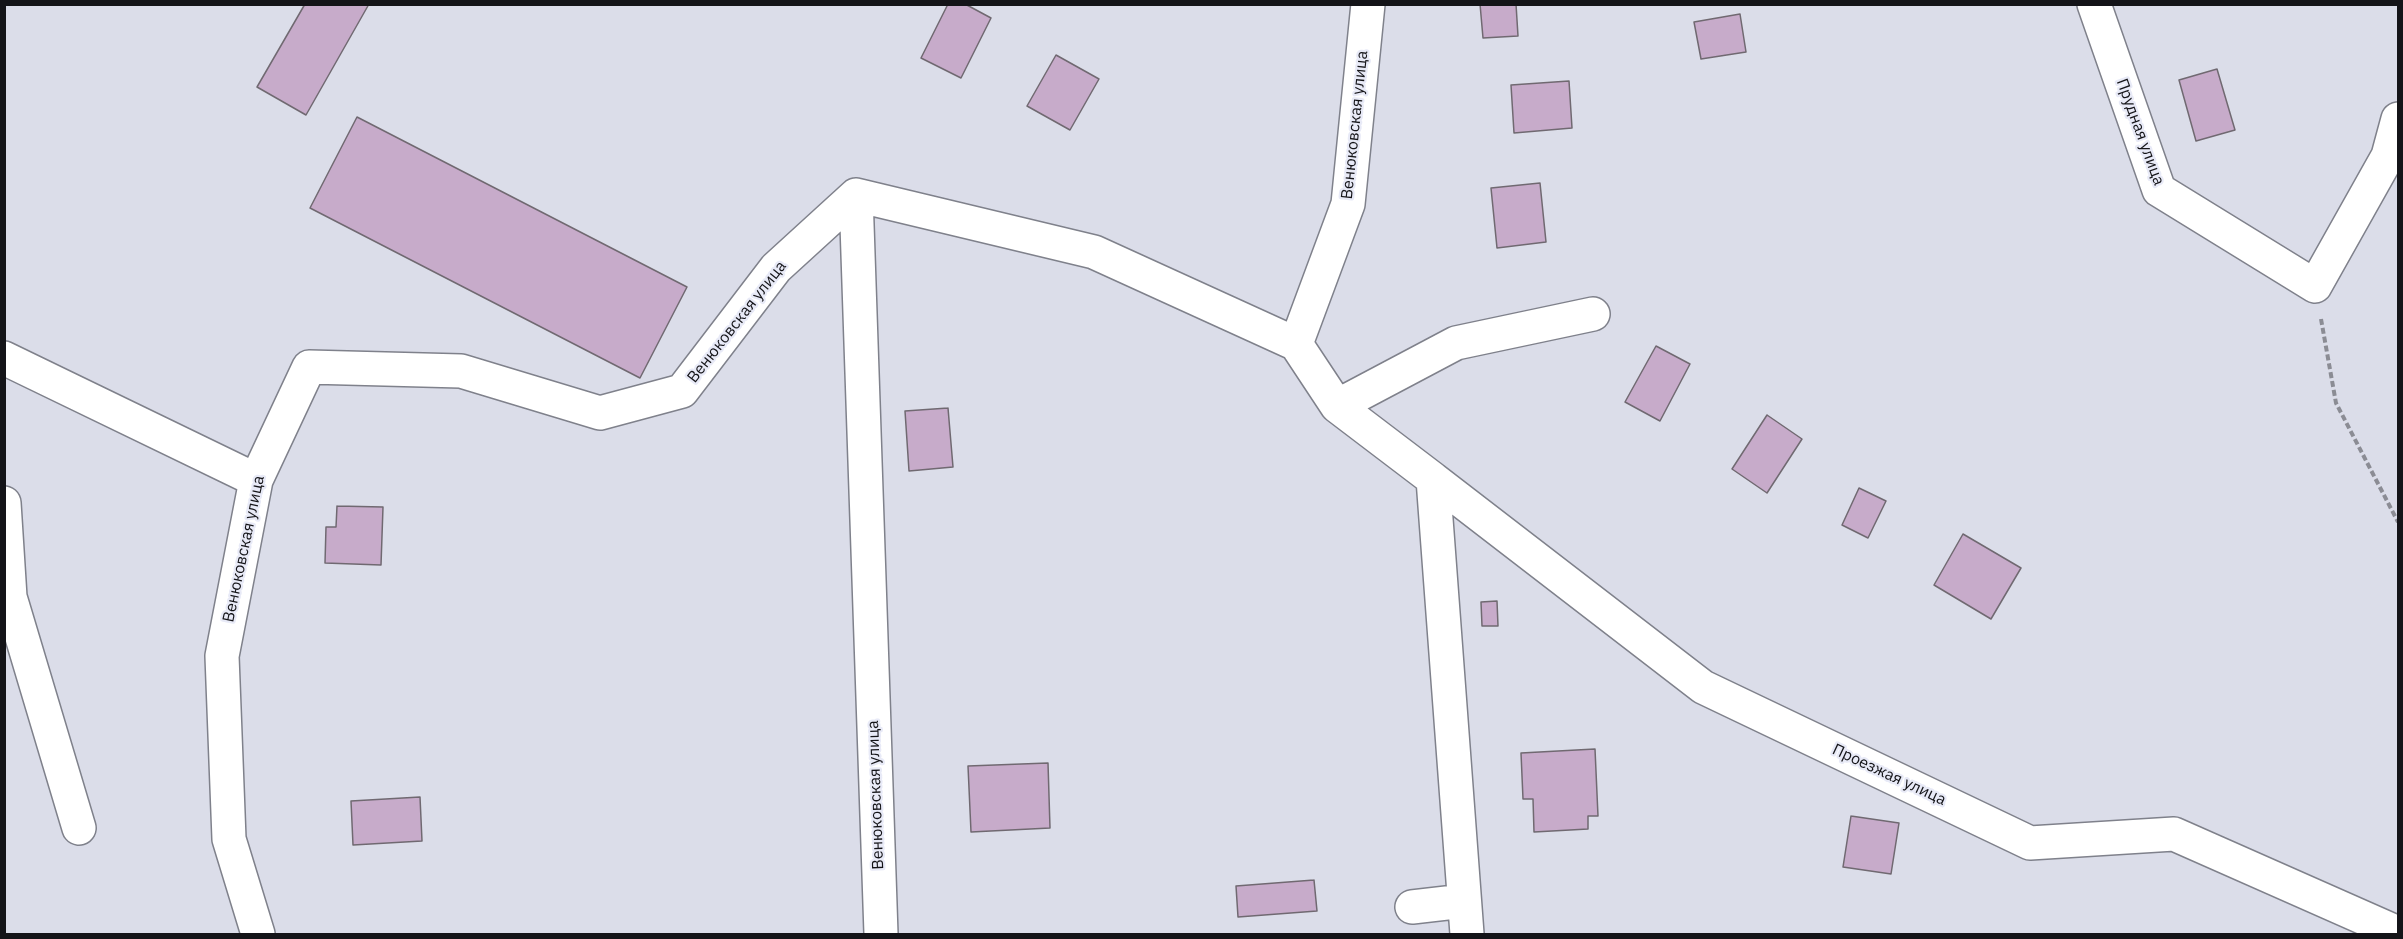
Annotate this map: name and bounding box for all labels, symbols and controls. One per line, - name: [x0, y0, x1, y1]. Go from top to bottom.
- street label: Венюковская улица: [1338, 50, 1372, 200]
- street label: Прудная улица: [2112, 76, 2168, 188]
- street label: Венюковская улица: [683, 257, 791, 387]
- street label: Венюковская улица: [219, 474, 269, 624]
- street label: Венюковская улица: [864, 720, 888, 870]
- street label: Проезжая улица: [1829, 740, 1949, 810]

